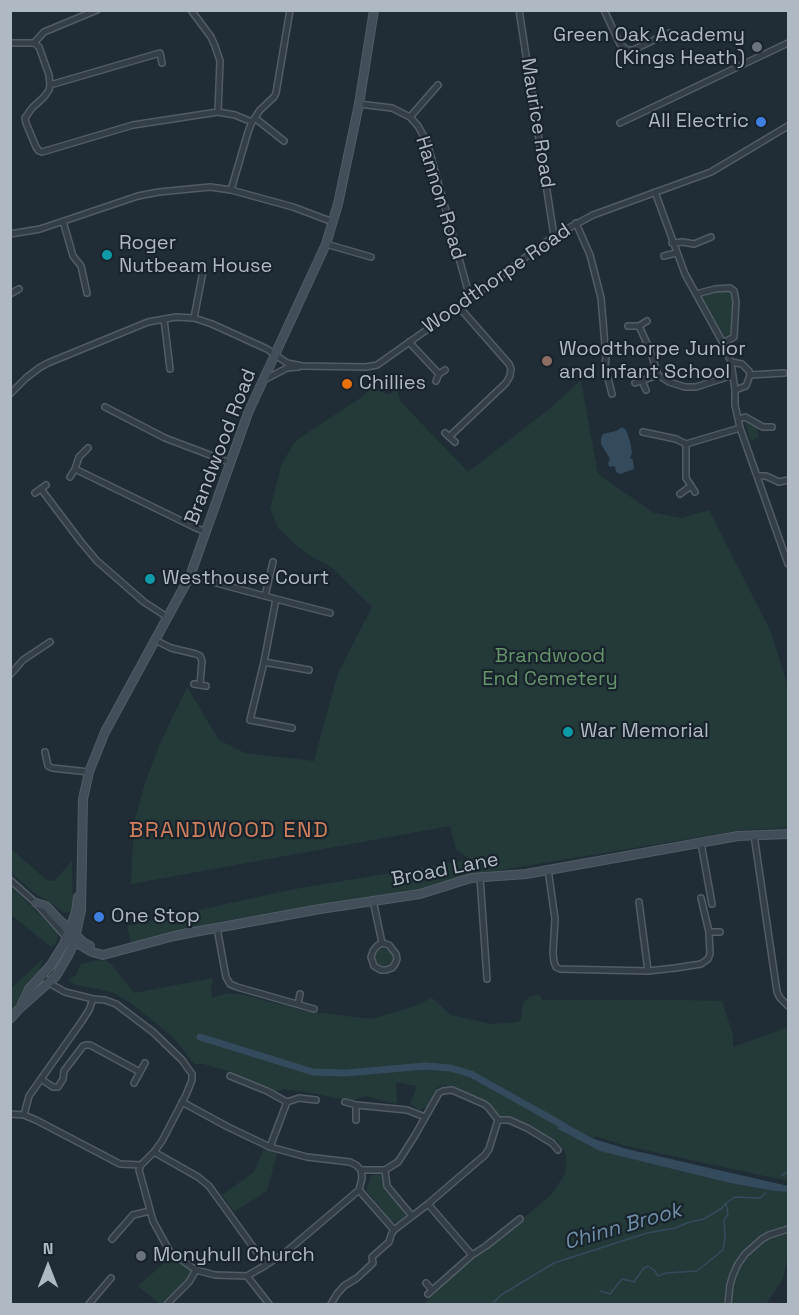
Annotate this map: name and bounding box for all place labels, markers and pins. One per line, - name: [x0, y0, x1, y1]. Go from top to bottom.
- place label: Green Oak Academy (Kings Heath): [553, 24, 745, 71]
- marker: Green Oak Academy (Kings Heath): [750, 40, 764, 54]
- place label: All Electric: [648, 110, 749, 134]
- marker: All Electric: [754, 115, 768, 129]
- place label: Roger Nutbeam House: [119, 232, 272, 279]
- marker: Roger Nutbeam House: [100, 248, 114, 262]
- place label: Woodthorpe Junior and Infant School: [559, 338, 746, 385]
- marker: Woodthorpe Junior and Infant School: [540, 354, 554, 368]
- place label: Chillies: [359, 372, 426, 396]
- marker: Chillies: [340, 377, 354, 391]
- place label: Westhouse Court: [162, 567, 329, 591]
- marker: Westhouse Court: [143, 572, 157, 586]
- place label: War Memorial: [580, 720, 709, 744]
- marker: War Memorial: [561, 725, 575, 739]
- place label: One Stop: [111, 905, 200, 929]
- marker: One Stop: [92, 910, 106, 924]
- place label: Monyhull Church: [153, 1244, 315, 1268]
- marker: Monyhull Church: [134, 1249, 148, 1263]

